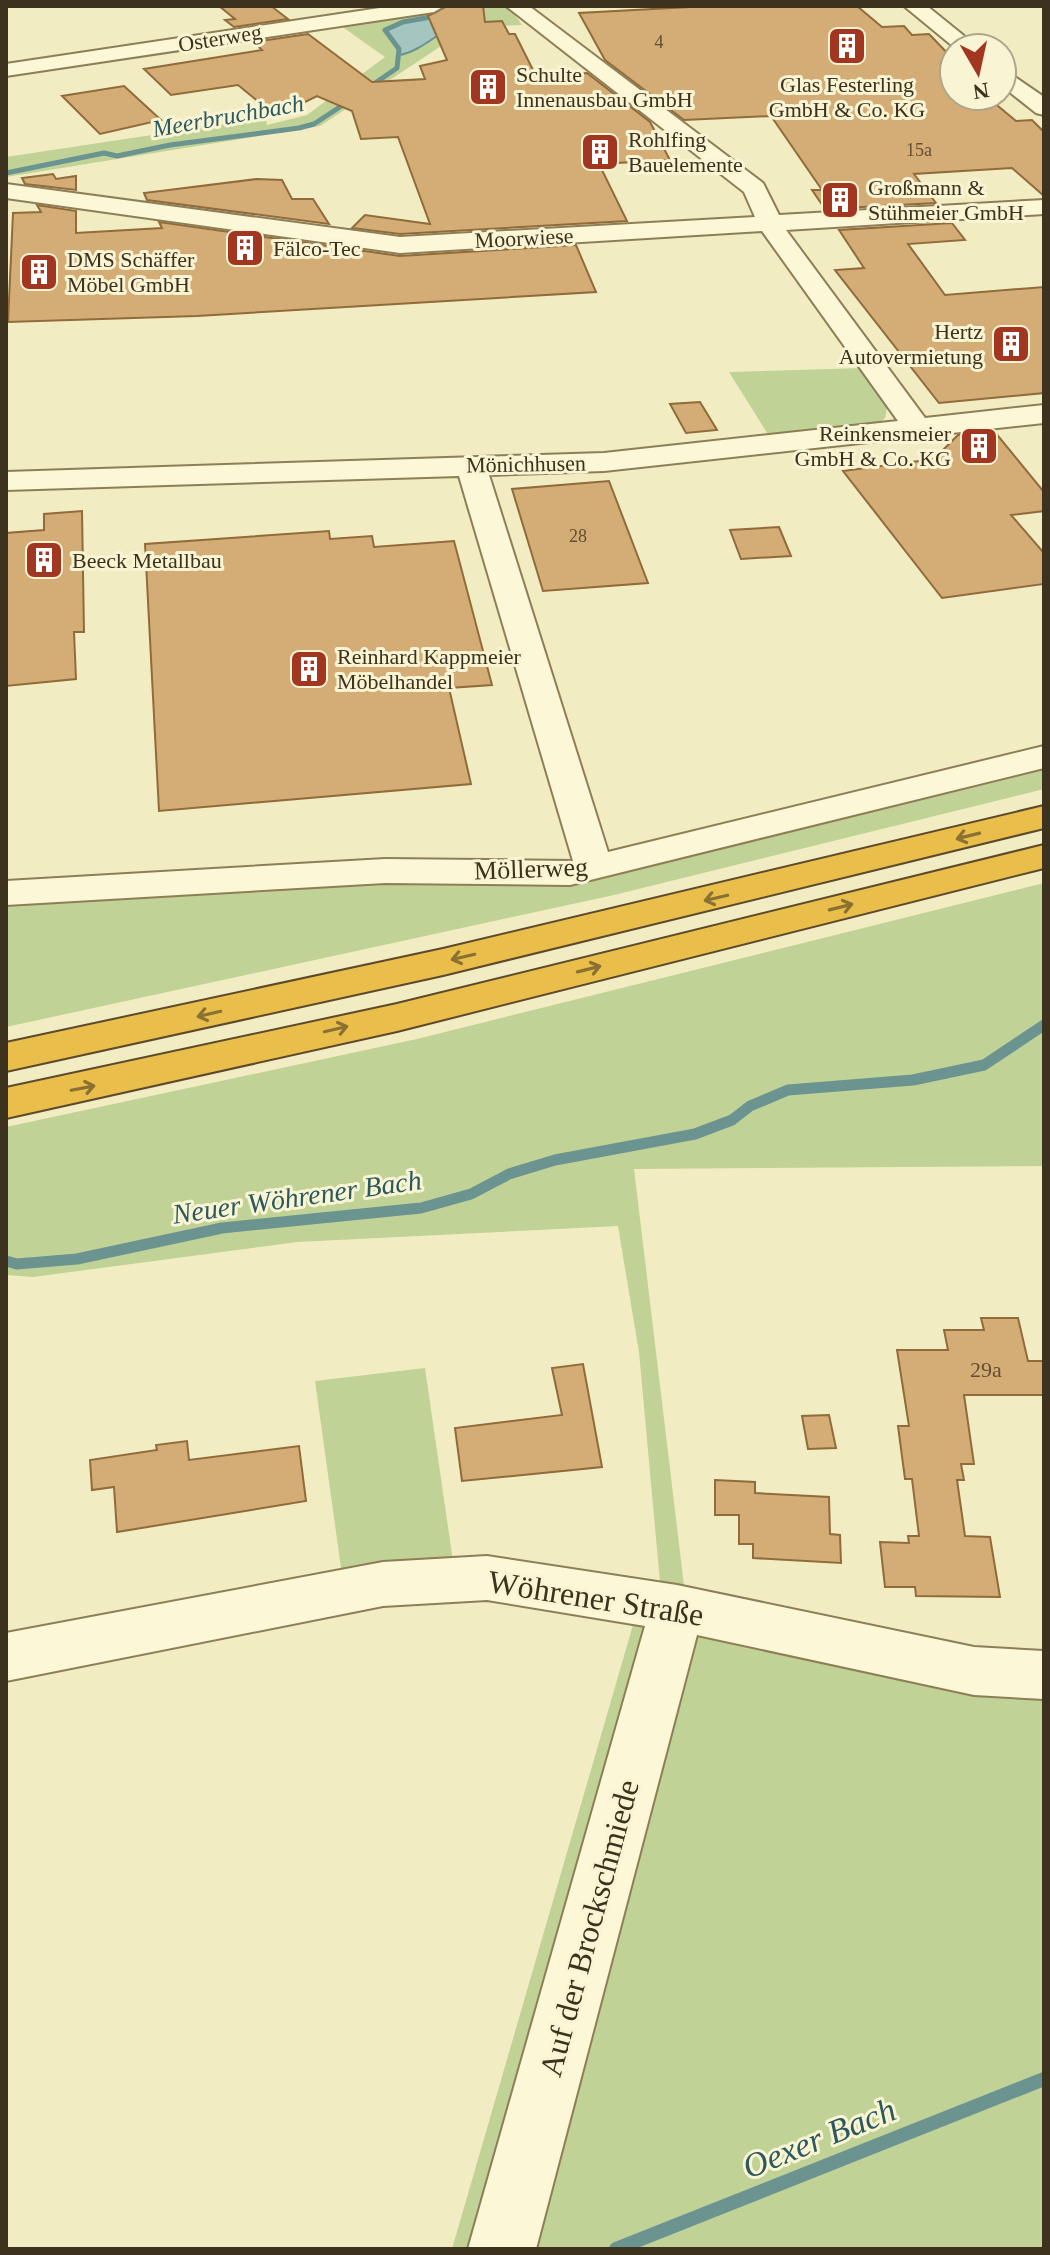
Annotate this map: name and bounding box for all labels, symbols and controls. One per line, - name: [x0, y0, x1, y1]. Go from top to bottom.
- street label: Osterweg: [176, 19, 264, 57]
- building icon: Glas Festerling GmbH & Co. KG: [826, 25, 868, 67]
- house number: 4: [655, 32, 664, 52]
- north arrow: [938, 32, 1018, 112]
- place label: Schulte Innenausbau GmbH: [516, 62, 693, 112]
- building icon: Schulte Innenausbau GmbH: [467, 66, 509, 108]
- place label: Glas Festerling GmbH & Co. KG: [769, 72, 925, 122]
- text: N: [971, 78, 991, 105]
- water label: Meerbruchbach: [149, 90, 306, 142]
- place label: Rohlfing Bauelemente: [628, 127, 743, 177]
- building icon: Rohlfing Bauelemente: [579, 131, 621, 173]
- house number: 15a: [906, 140, 932, 160]
- place label: Großmann & Stühmeier GmbH: [868, 175, 1024, 225]
- building icon: Großmann & Stühmeier GmbH: [819, 179, 861, 221]
- street label: Moorwiese: [474, 223, 574, 253]
- building icon: Fälco-Tec: [224, 227, 266, 269]
- place label: Fälco-Tec: [273, 236, 361, 261]
- place label: DMS Schäffer Möbel GmbH: [67, 247, 195, 297]
- building icon: DMS Schäffer Möbel GmbH: [18, 251, 60, 293]
- place label: Hertz Autovermietung: [839, 319, 983, 369]
- building icon: Hertz Autovermietung: [990, 323, 1032, 365]
- place label: Reinkensmeier GmbH & Co. KG: [795, 421, 952, 471]
- building icon: Reinkensmeier GmbH & Co. KG: [958, 425, 1000, 467]
- street label: Mönichhusen: [466, 450, 586, 478]
- house number: 28: [569, 526, 587, 546]
- building icon: Beeck Metallbau: [23, 539, 65, 581]
- place label: Beeck Metallbau: [72, 548, 222, 573]
- place label: Reinhard Kappmeier Möbelhandel: [337, 644, 522, 694]
- building icon: Reinhard Kappmeier Möbelhandel: [288, 648, 330, 690]
- one-way arrow: [956, 829, 982, 844]
- street label: Möllerweg: [473, 853, 589, 885]
- one-way arrow: [703, 891, 729, 906]
- one-way arrow: [828, 899, 854, 914]
- one-way arrow: [450, 951, 476, 966]
- one-way arrow: [575, 960, 601, 975]
- one-way arrow: [197, 1007, 222, 1022]
- one-way arrow: [323, 1021, 348, 1036]
- one-way arrow: [69, 1079, 95, 1094]
- water label: Neuer Wöhrener Bach: [170, 1164, 423, 1230]
- house number: 29a: [970, 1357, 1002, 1382]
- street label: Wöhrener Straße: [486, 1563, 706, 1633]
- street label: Auf der Brockschmiede: [532, 1776, 646, 2080]
- water label: Oexer Bach: [737, 2091, 901, 2185]

